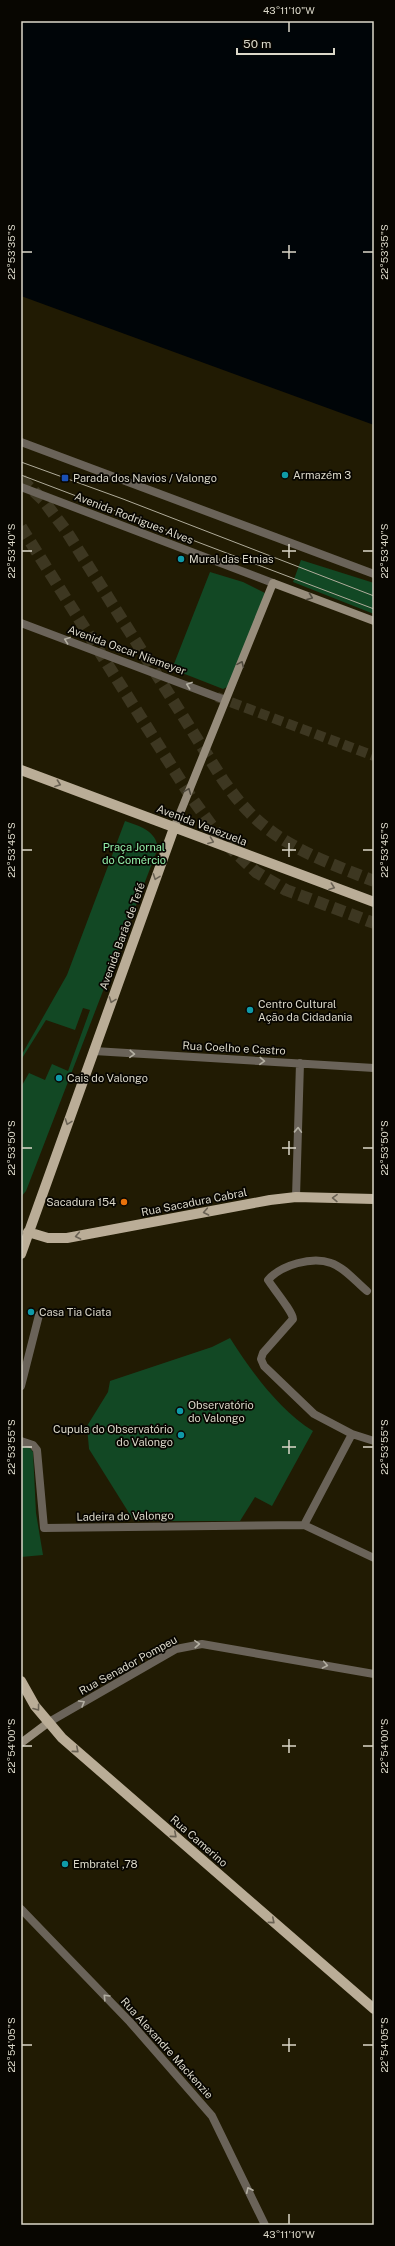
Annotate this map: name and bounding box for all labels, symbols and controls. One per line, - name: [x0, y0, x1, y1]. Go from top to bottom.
- text: 43°11'10"W: [263, 4, 315, 16]
- scale bar: [237, 30, 334, 56]
- text: 50 m: [243, 37, 271, 51]
- text: 22°53'35"S: [5, 224, 17, 280]
- text: 22°53'35"S: [378, 224, 390, 280]
- place label: Armazém 3: [293, 469, 351, 481]
- marker: Armazém 3: [280, 470, 290, 480]
- place label: Parada dos Navios / Valongo: [73, 472, 217, 484]
- marker: Parada dos Navios / Valongo: [60, 473, 70, 483]
- street label: Avenida Rodrigues Alves: [73, 490, 195, 546]
- text: 22°53'40"S: [5, 523, 17, 579]
- text: 22°53'40"S: [378, 523, 390, 579]
- place label: Mural das Etnias: [189, 553, 274, 565]
- marker: Mural das Etnias: [176, 554, 186, 564]
- one-way arrow: [306, 592, 313, 601]
- street label: Avenida Oscar Niemeyer: [66, 623, 188, 677]
- one-way arrow: [63, 636, 70, 644]
- one-way arrow: [236, 661, 244, 668]
- one-way arrow: [185, 681, 192, 690]
- one-way arrow: [54, 779, 61, 788]
- one-way arrow: [184, 788, 192, 795]
- street label: Avenida Venezuela: [155, 802, 249, 848]
- text: 22°53'45"S: [5, 822, 17, 878]
- text: 22°53'45"S: [378, 822, 390, 878]
- one-way arrow: [207, 837, 214, 845]
- park label: Praça Jornal do Comércio: [102, 841, 166, 866]
- one-way arrow: [152, 874, 161, 881]
- street label: Avenida Barão de Tefé: [97, 881, 147, 991]
- one-way arrow: [329, 882, 336, 890]
- one-way arrow: [108, 996, 117, 1003]
- place label: Centro Cultural Ação da Cidadania: [258, 998, 352, 1024]
- marker: Centro Cultural Ação da Cidadania: [245, 1005, 255, 1015]
- street label: Rua Coelho e Castro: [182, 1039, 286, 1057]
- one-way arrow: [129, 1049, 136, 1058]
- one-way arrow: [259, 1056, 265, 1065]
- place label: Cais do Valongo: [67, 1072, 148, 1084]
- marker: Cais do Valongo: [54, 1073, 64, 1083]
- one-way arrow: [65, 1119, 73, 1126]
- text: 22°53'50"S: [5, 1120, 17, 1176]
- text: 22°53'50"S: [378, 1120, 390, 1176]
- one-way arrow: [293, 1127, 302, 1133]
- street label: Rua Sacadura Cabral: [140, 1186, 248, 1218]
- one-way arrow: [332, 1193, 338, 1202]
- place label: Sacadura 154: [46, 1196, 116, 1208]
- marker: Sacadura 154: [119, 1197, 129, 1207]
- one-way arrow: [203, 1207, 209, 1215]
- one-way arrow: [75, 1231, 82, 1239]
- place label: Casa Tia Ciata: [39, 1306, 111, 1318]
- marker: Casa Tia Ciata: [26, 1307, 36, 1317]
- place label: Observatório do Valongo: [188, 1399, 254, 1424]
- marker: Observatório do Valongo: [175, 1406, 185, 1416]
- text: 22°53'55"S: [5, 1419, 17, 1475]
- text: 22°53'55"S: [378, 1419, 390, 1475]
- place label: Cupula do Observatório do Valongo: [53, 1423, 173, 1448]
- marker: Cupula do Observatório do Valongo: [176, 1430, 186, 1440]
- street label: Ladeira do Valongo: [76, 1509, 174, 1523]
- street label: Rua Senador Pompeu: [77, 1633, 179, 1697]
- one-way arrow: [194, 1640, 200, 1649]
- one-way arrow: [322, 1661, 328, 1669]
- one-way arrow: [78, 1700, 86, 1707]
- one-way arrow: [32, 1703, 39, 1710]
- text: 22°54'00"S: [5, 1718, 17, 1773]
- text: 22°54'00"S: [378, 1718, 390, 1773]
- one-way arrow: [71, 1745, 79, 1753]
- street label: Rua Camerino: [168, 1813, 230, 1869]
- one-way arrow: [170, 1831, 177, 1838]
- place label: Embratel ,78: [73, 1858, 138, 1870]
- marker: Embratel ,78: [60, 1859, 70, 1869]
- one-way arrow: [268, 1916, 275, 1923]
- one-way arrow: [103, 1994, 111, 2002]
- street label: Rua Alexandre Mackenzie: [118, 1995, 216, 2101]
- text: 22°54'05"S: [5, 2017, 17, 2073]
- text: 22°54'05"S: [378, 2017, 390, 2073]
- one-way arrow: [246, 2186, 254, 2194]
- text: 43°11'10"W: [263, 2228, 315, 2240]

